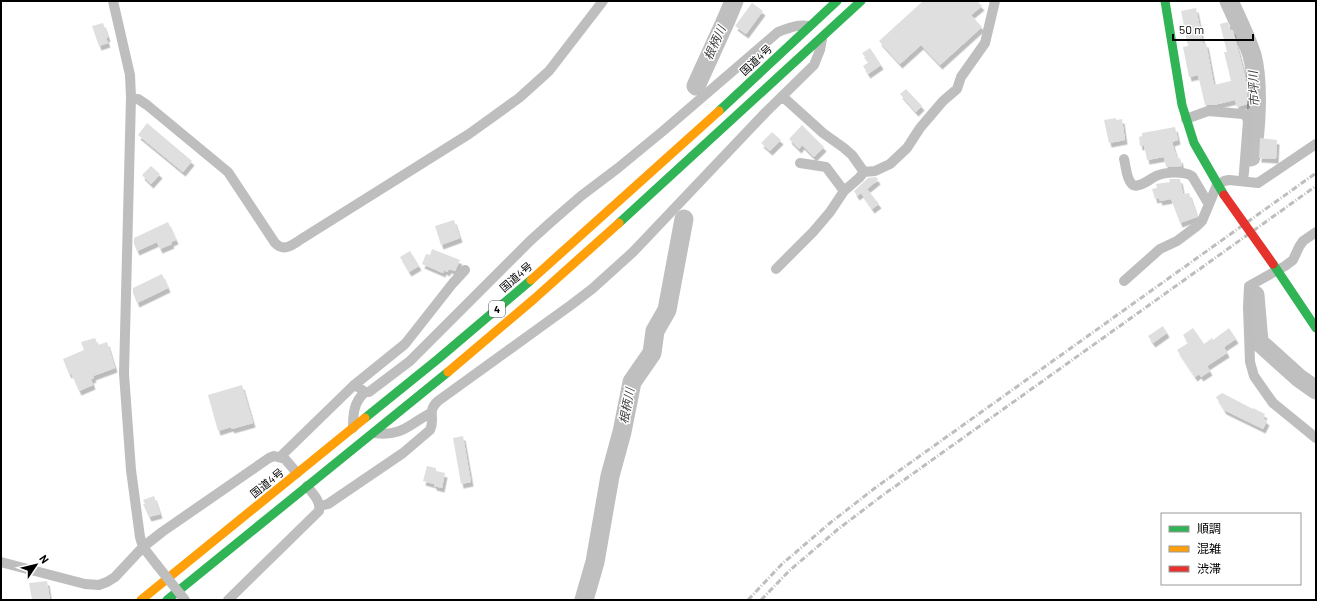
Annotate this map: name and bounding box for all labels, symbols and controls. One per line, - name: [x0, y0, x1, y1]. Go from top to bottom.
- scale bar: [1173, 16, 1253, 42]
- water label: 根柄川: [700, 21, 729, 62]
- text: 50 m: [1179, 22, 1204, 36]
- street label: 国道4号: [737, 42, 774, 78]
- water label: 市坪川: [1245, 69, 1261, 107]
- street label: 国道4号: [497, 259, 535, 294]
- road number: 4: [489, 301, 505, 317]
- water label: 根柄川: [616, 385, 637, 425]
- street label: 国道4号: [247, 465, 286, 500]
- legend: [1161, 513, 1301, 585]
- text: 順調: [1197, 521, 1221, 535]
- text: 混雑: [1197, 541, 1221, 555]
- north arrow: [16, 545, 56, 585]
- text: N: [37, 552, 52, 566]
- text: 渋滞: [1197, 561, 1221, 575]

